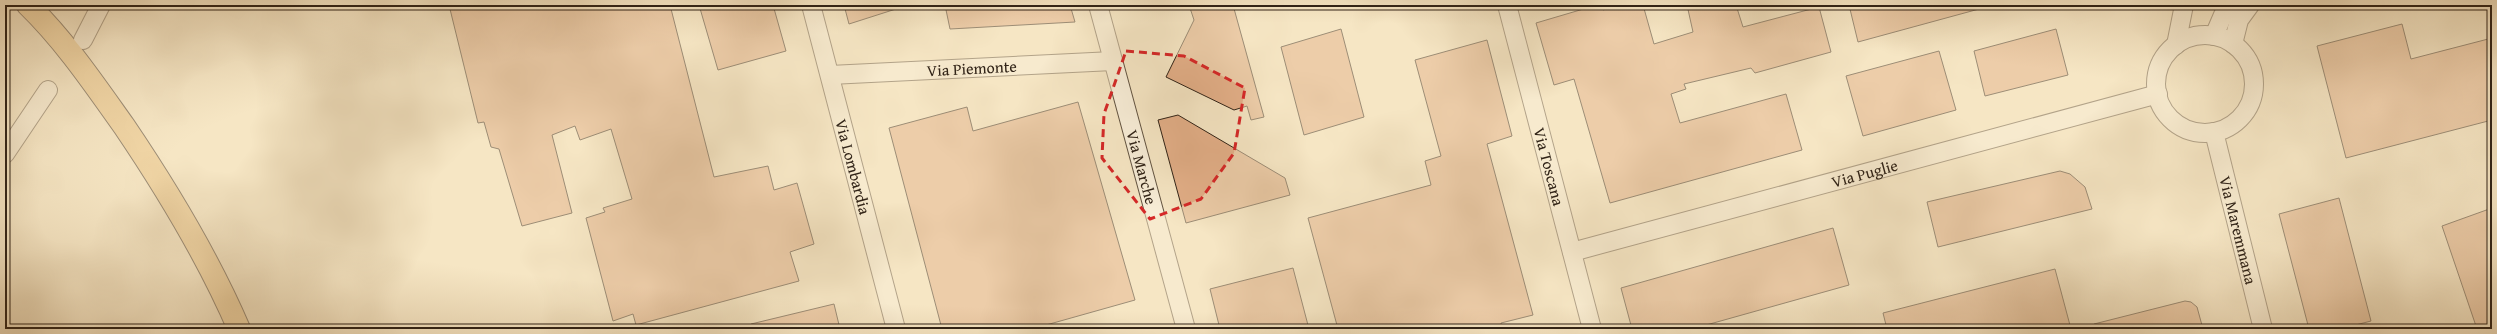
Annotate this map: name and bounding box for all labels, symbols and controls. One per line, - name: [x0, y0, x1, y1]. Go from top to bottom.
- street label: Via Piemonte: [926, 54, 1017, 82]
- street label: Via Lombardia: [829, 116, 878, 217]
- street label: Via Toscana: [1528, 125, 1571, 209]
- street label: Via Marche: [1120, 127, 1164, 207]
- street label: Via Puglie: [1829, 153, 1900, 194]
- street label: Via Maremmana: [2213, 173, 2264, 287]

